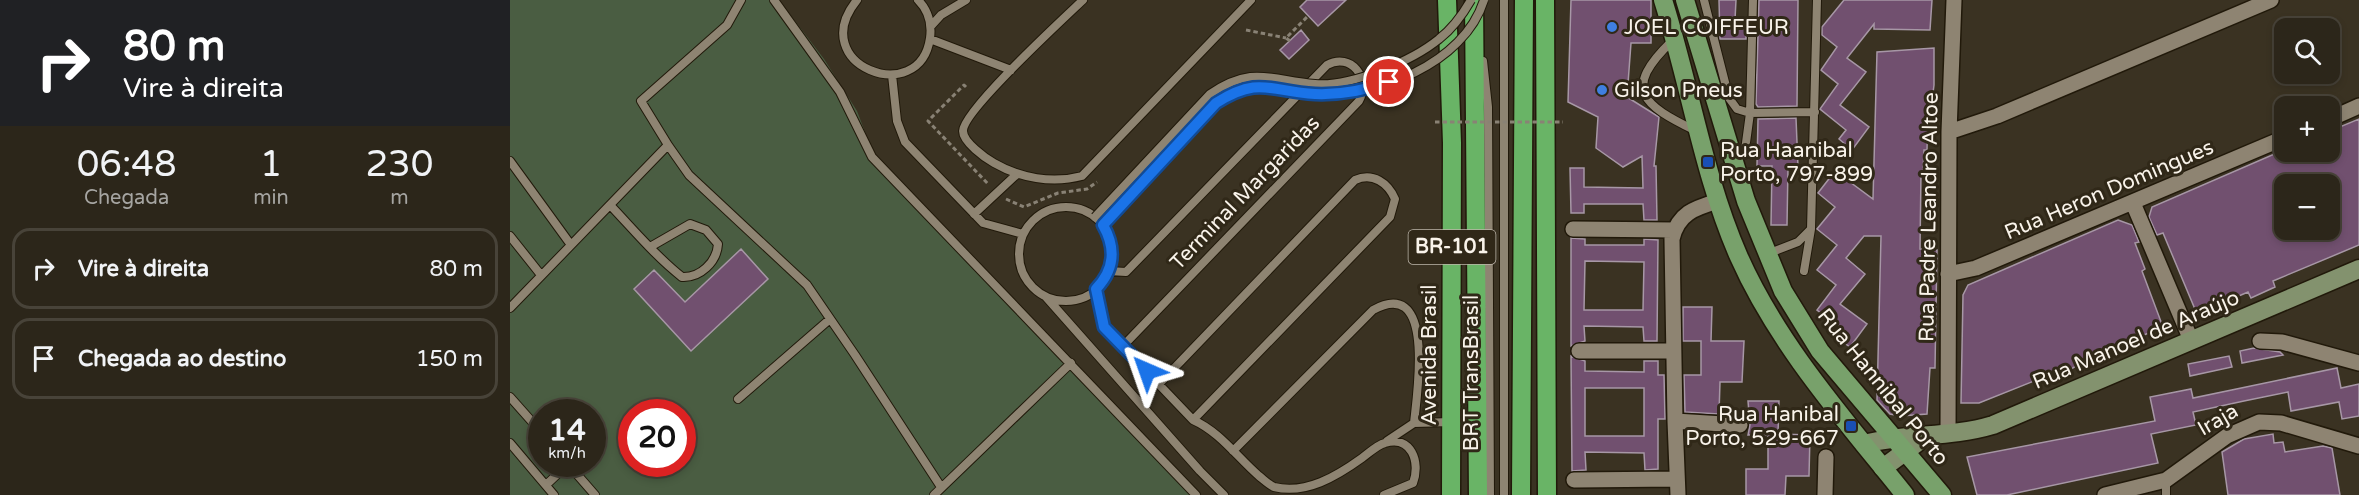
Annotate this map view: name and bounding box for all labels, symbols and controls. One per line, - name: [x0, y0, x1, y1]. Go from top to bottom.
- place label: JOEL COIFFEUR: [1624, 15, 1789, 40]
- map controls: [2274, 18, 2340, 240]
- button: search: [2274, 18, 2340, 84]
- marker: JOEL COIFFEUR: [1605, 20, 1619, 34]
- text: 80 m: [123, 21, 225, 72]
- icon: right: [24, 24, 102, 102]
- pin: [1363, 56, 1414, 107]
- icon: arrive: [1372, 65, 1405, 98]
- text: Vire à direita: [123, 72, 284, 105]
- place label: Gilson Pneus: [1614, 78, 1743, 103]
- marker: Gilson Pneus: [1595, 83, 1609, 97]
- street label: Rua Padre Leandro Altoe: [1914, 92, 1944, 342]
- button: +: [2274, 96, 2340, 162]
- street label: Terminal Margaridas: [1165, 111, 1325, 275]
- street label: Rua Heron Domingues: [2001, 135, 2217, 245]
- place label: Rua Haanibal Porto, 797-899: [1720, 138, 1873, 187]
- text: 06:48: [77, 143, 177, 186]
- text: 1: [260, 143, 282, 186]
- text: 230: [365, 143, 433, 186]
- marker: Rua Haanibal Porto, 797-899: [1701, 155, 1715, 169]
- button: −: [2274, 174, 2340, 240]
- text: Chegada: [84, 186, 169, 210]
- text: min: [253, 186, 289, 210]
- text: m: [390, 186, 409, 210]
- road number: BR-101: [1408, 230, 1496, 264]
- icon: right: [27, 252, 60, 285]
- text: Vire à direita: [78, 256, 209, 282]
- text: 80 m: [429, 256, 483, 282]
- street label: Avenida Brasil: [1417, 284, 1442, 426]
- street label: Rua Manoel de Araújo: [2029, 285, 2243, 395]
- street label: BRT TransBrasil: [1459, 295, 1484, 451]
- street label: Rua Hannibal Porto: [1812, 304, 1954, 470]
- position arrow: [1115, 339, 1179, 403]
- icon: arrive: [27, 342, 60, 375]
- text: Chegada ao destino: [78, 346, 286, 372]
- text: 150 m: [416, 346, 483, 372]
- street label: Iraja: [2193, 398, 2243, 442]
- speed limit sign: 20: [618, 399, 696, 477]
- place label: Rua Hanibal Porto, 529-667: [1685, 402, 1839, 451]
- text: 14: [548, 412, 586, 449]
- marker: Rua Hanibal Porto, 529-667: [1844, 419, 1858, 433]
- text: km/h: [548, 444, 586, 462]

